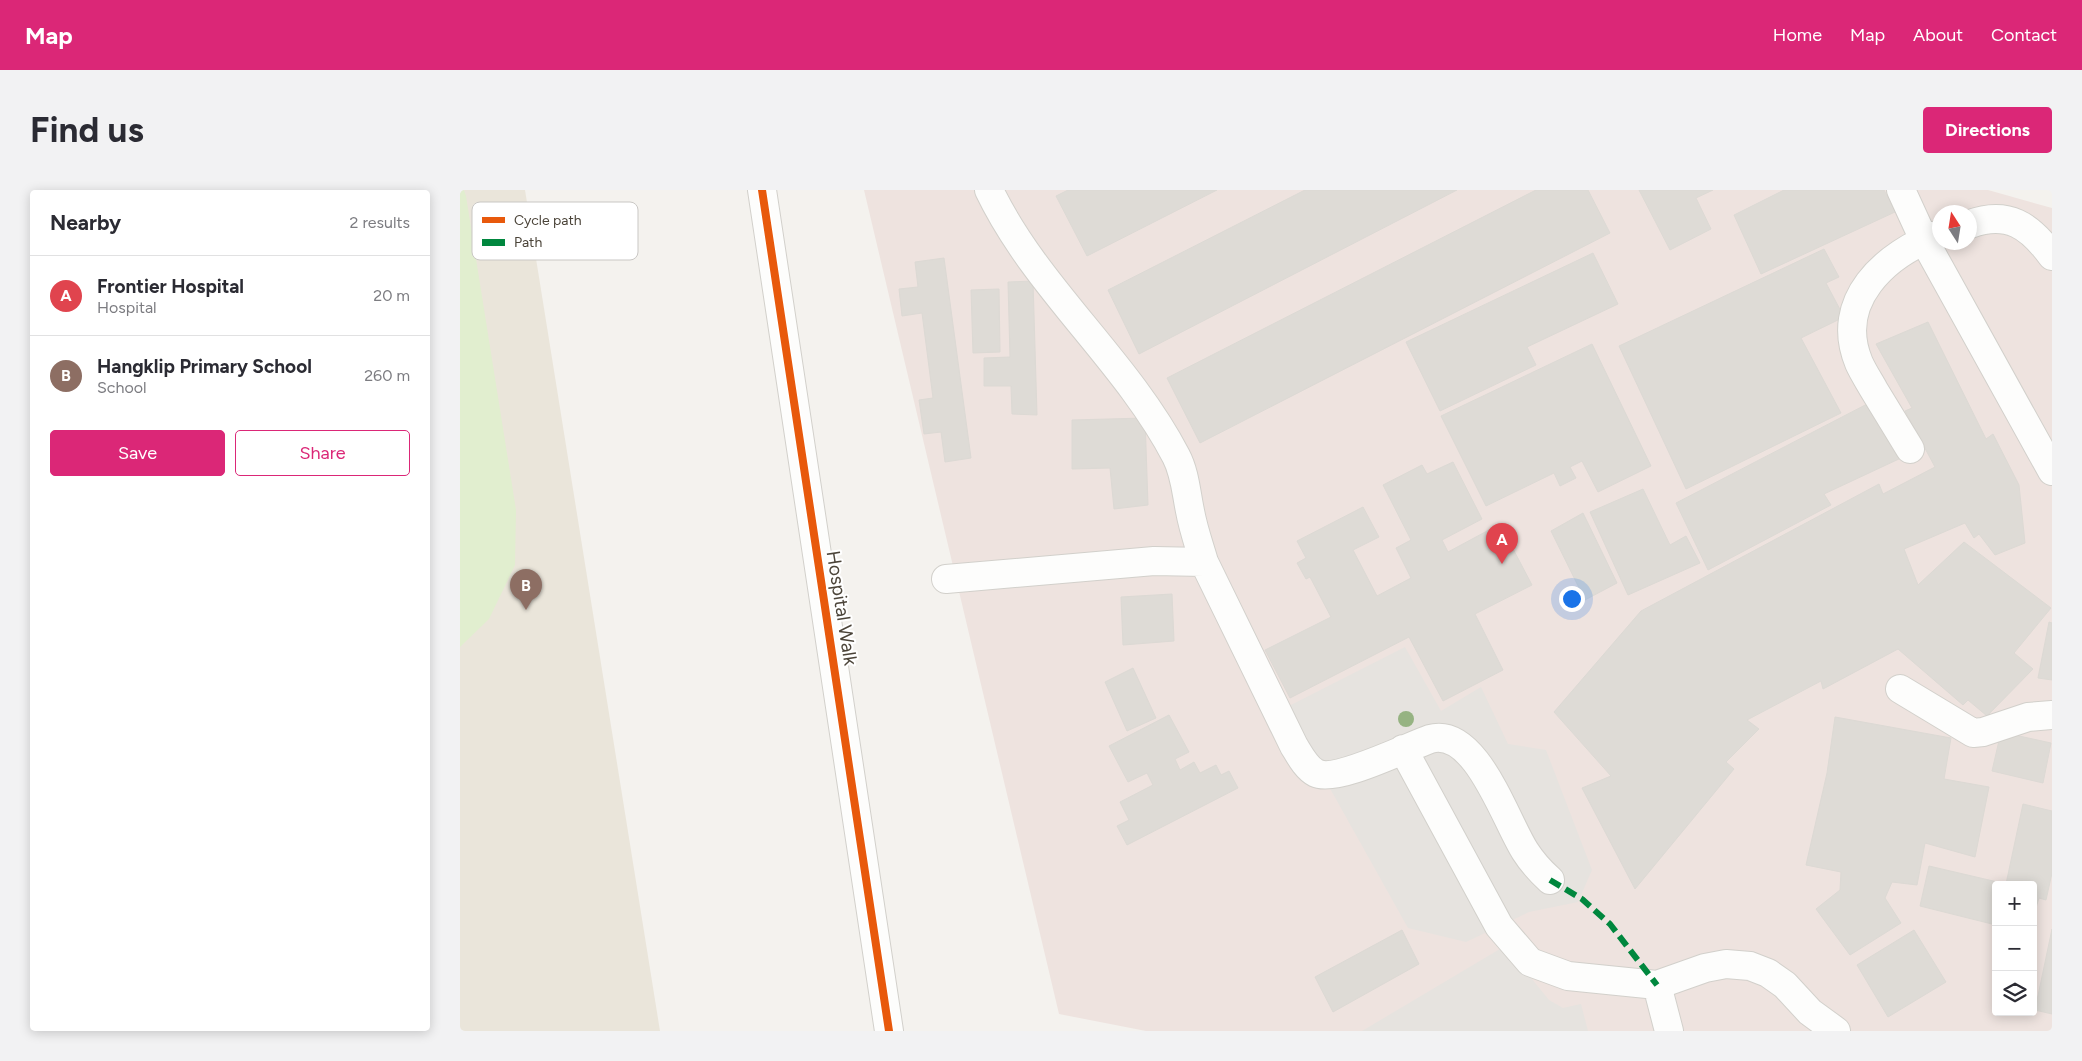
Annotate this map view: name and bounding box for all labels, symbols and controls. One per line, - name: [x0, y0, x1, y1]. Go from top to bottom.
- text: Map: [25, 21, 73, 50]
- text: Home: [1773, 24, 1822, 46]
- text: Map: [1850, 24, 1885, 46]
- text: About: [1913, 24, 1963, 46]
- text: Contact: [1991, 24, 2057, 46]
- button: Directions: [1923, 107, 2052, 153]
- text: Find us: [30, 109, 144, 151]
- legend: [472, 202, 638, 260]
- north arrow: [1932, 205, 1977, 250]
- text: Nearby: [50, 210, 121, 235]
- text: Cycle path: [514, 212, 582, 229]
- text: 2 results: [350, 213, 410, 232]
- text: Path: [514, 234, 542, 251]
- text: Frontier Hospital: [97, 275, 244, 298]
- text: A: [60, 286, 72, 305]
- text: 20 m: [373, 286, 410, 305]
- text: Hospital: [97, 298, 157, 317]
- text: Hangklip Primary School: [97, 355, 312, 378]
- text: B: [61, 366, 71, 385]
- text: 260 m: [364, 366, 410, 385]
- text: School: [97, 378, 147, 397]
- button: Save: [50, 430, 225, 476]
- button: Share: [235, 430, 410, 476]
- pin: A: [1486, 523, 1518, 564]
- street label: Hospital Walk: [822, 549, 863, 668]
- pin: B: [510, 569, 542, 610]
- your location: [1559, 586, 1585, 612]
- map controls: [1992, 881, 2037, 1016]
- button: +: [1992, 881, 2037, 926]
- button: −: [1992, 926, 2037, 971]
- button: layers: [1992, 971, 2037, 1016]

